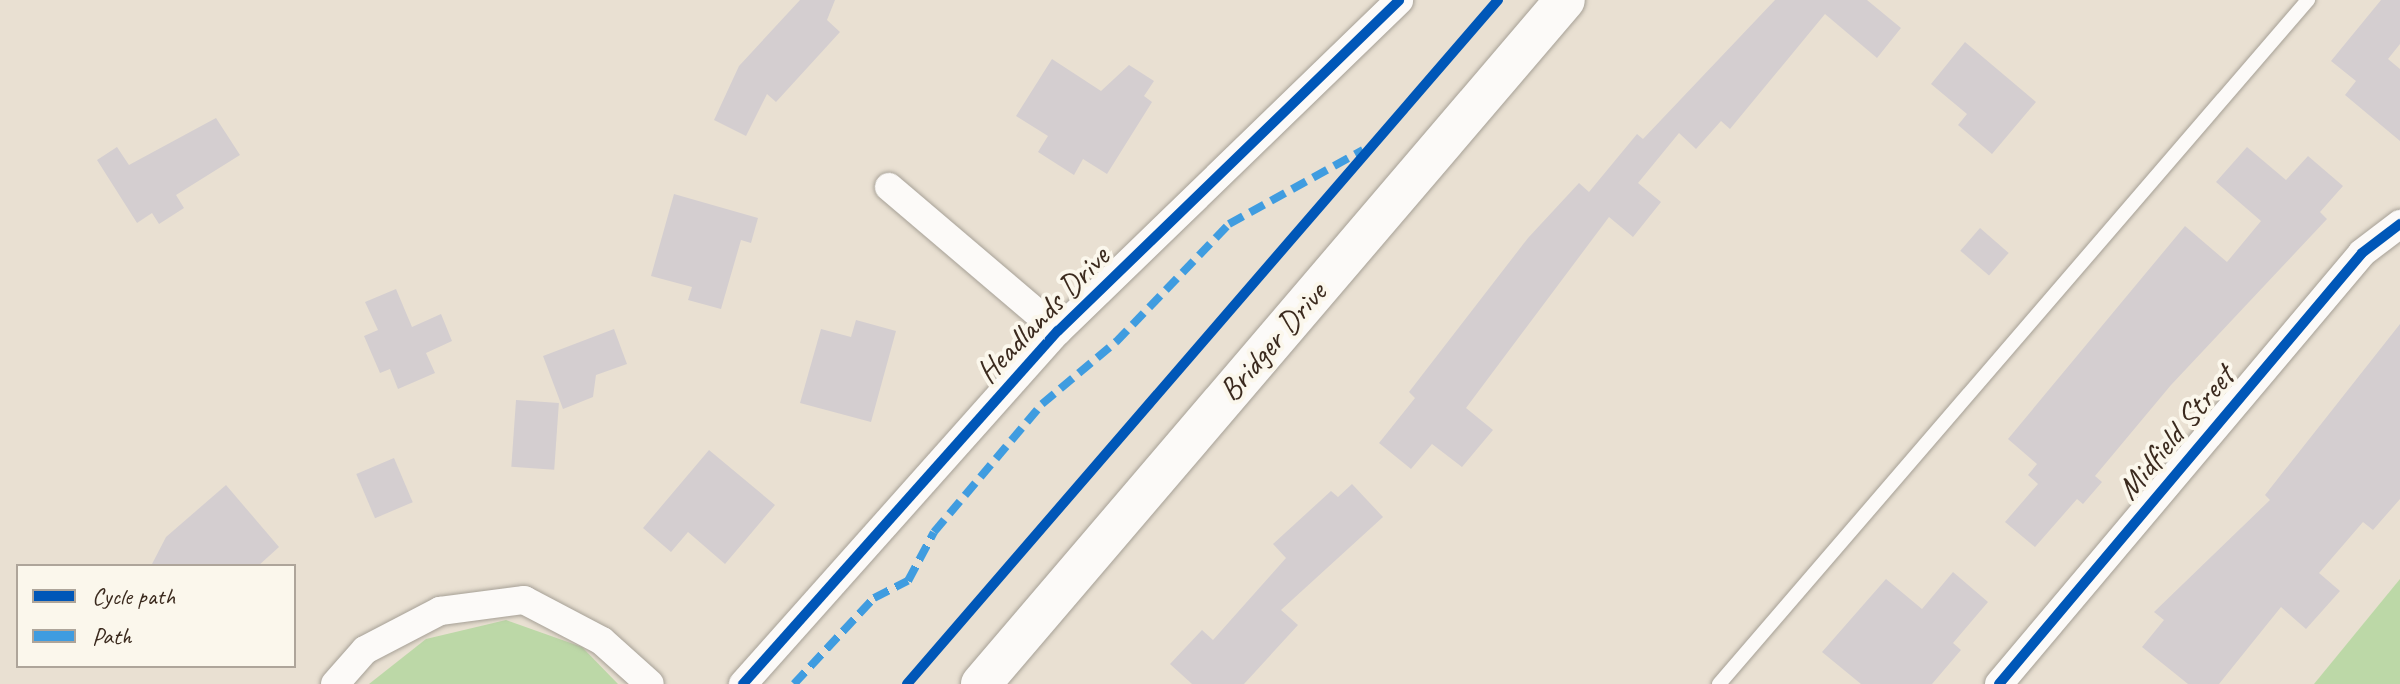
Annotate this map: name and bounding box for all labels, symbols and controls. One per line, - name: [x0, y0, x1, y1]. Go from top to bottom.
- street label: Headlands Drive: [968, 239, 1118, 391]
- street label: Bridger Drive: [1211, 275, 1335, 409]
- street label: Midfield Street: [2109, 358, 2243, 508]
- legend: [16, 564, 296, 668]
- text: Cycle path: [92, 581, 175, 611]
- text: Path: [92, 621, 132, 651]

